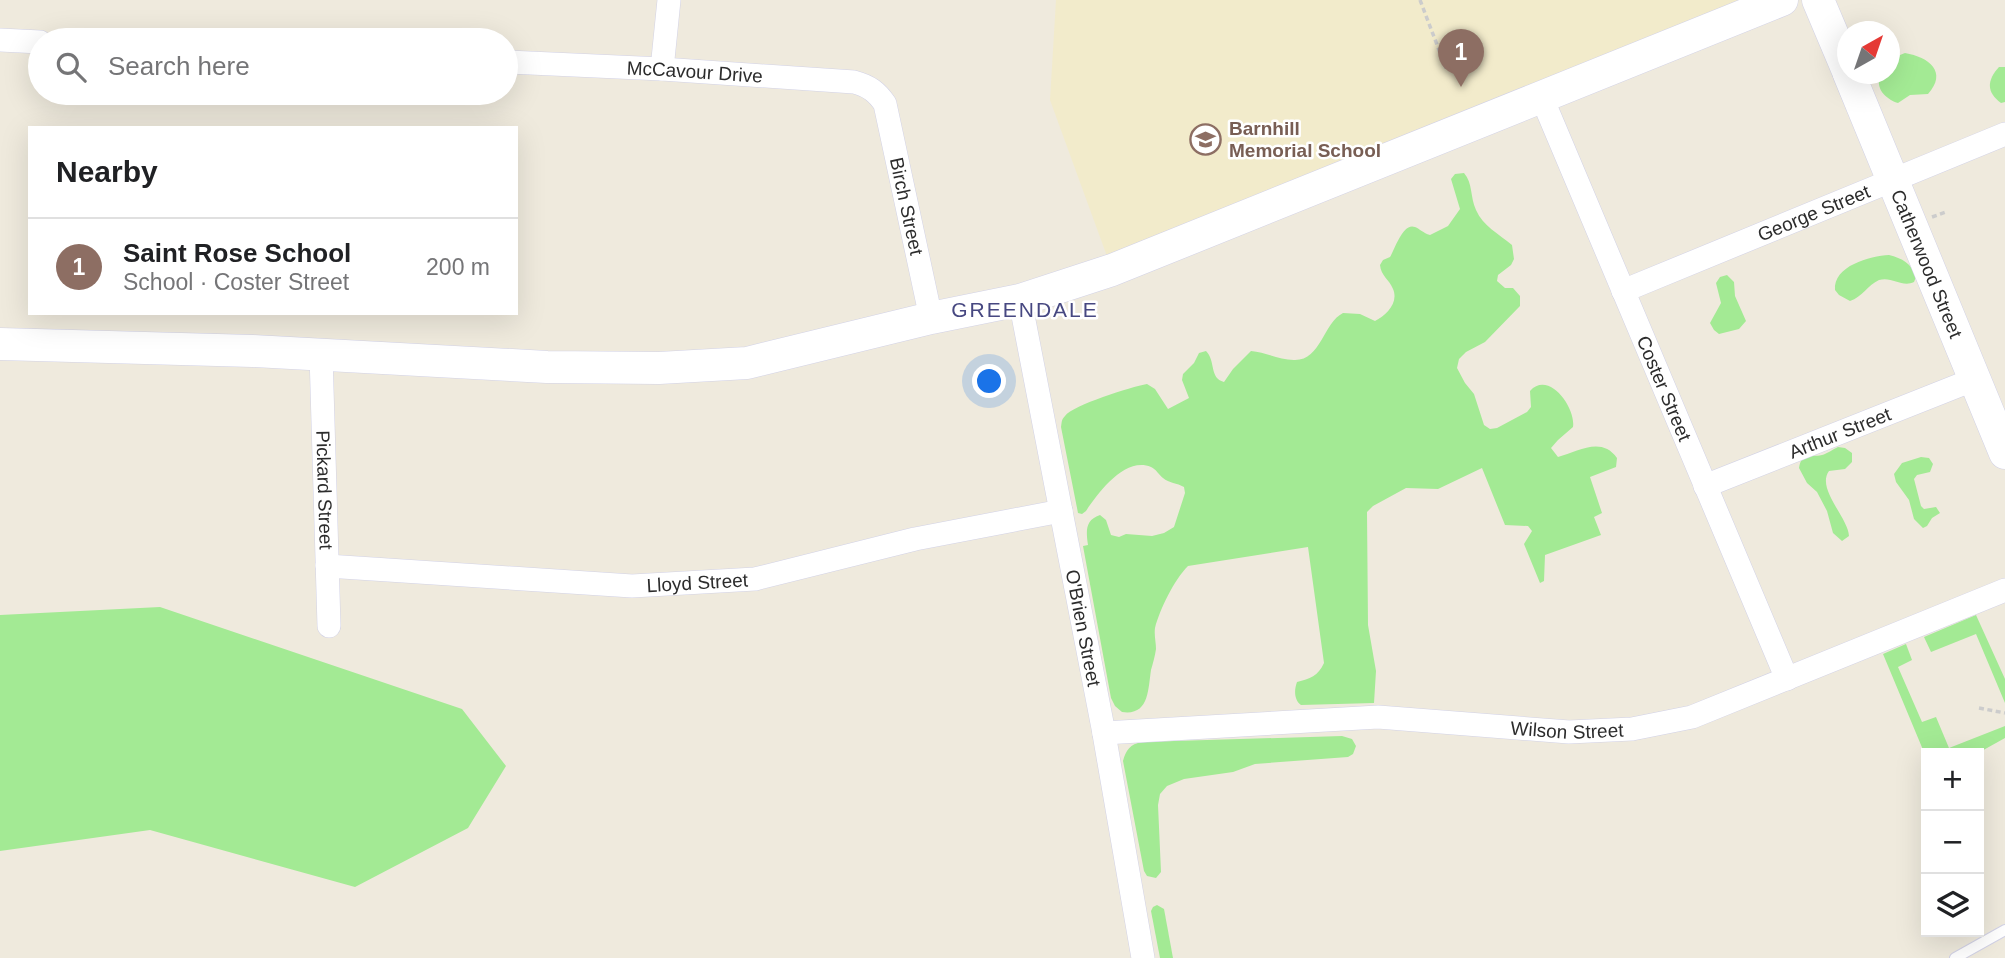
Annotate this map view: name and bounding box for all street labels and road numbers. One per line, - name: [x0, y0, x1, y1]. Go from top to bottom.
- street label: McCavour Drive: [626, 57, 763, 86]
- street label: Birch Street: [886, 155, 928, 258]
- street label: George Street: [1754, 180, 1873, 245]
- street label: Catherwood Street: [1887, 186, 1967, 342]
- street label: Coster Street: [1633, 333, 1696, 445]
- street label: Arthur Street: [1786, 403, 1894, 462]
- street label: Pickard Street: [313, 430, 337, 551]
- street label: O'Brien Street: [1062, 568, 1105, 689]
- street label: Lloyd Street: [646, 569, 749, 596]
- street label: Wilson Street: [1510, 717, 1625, 743]

